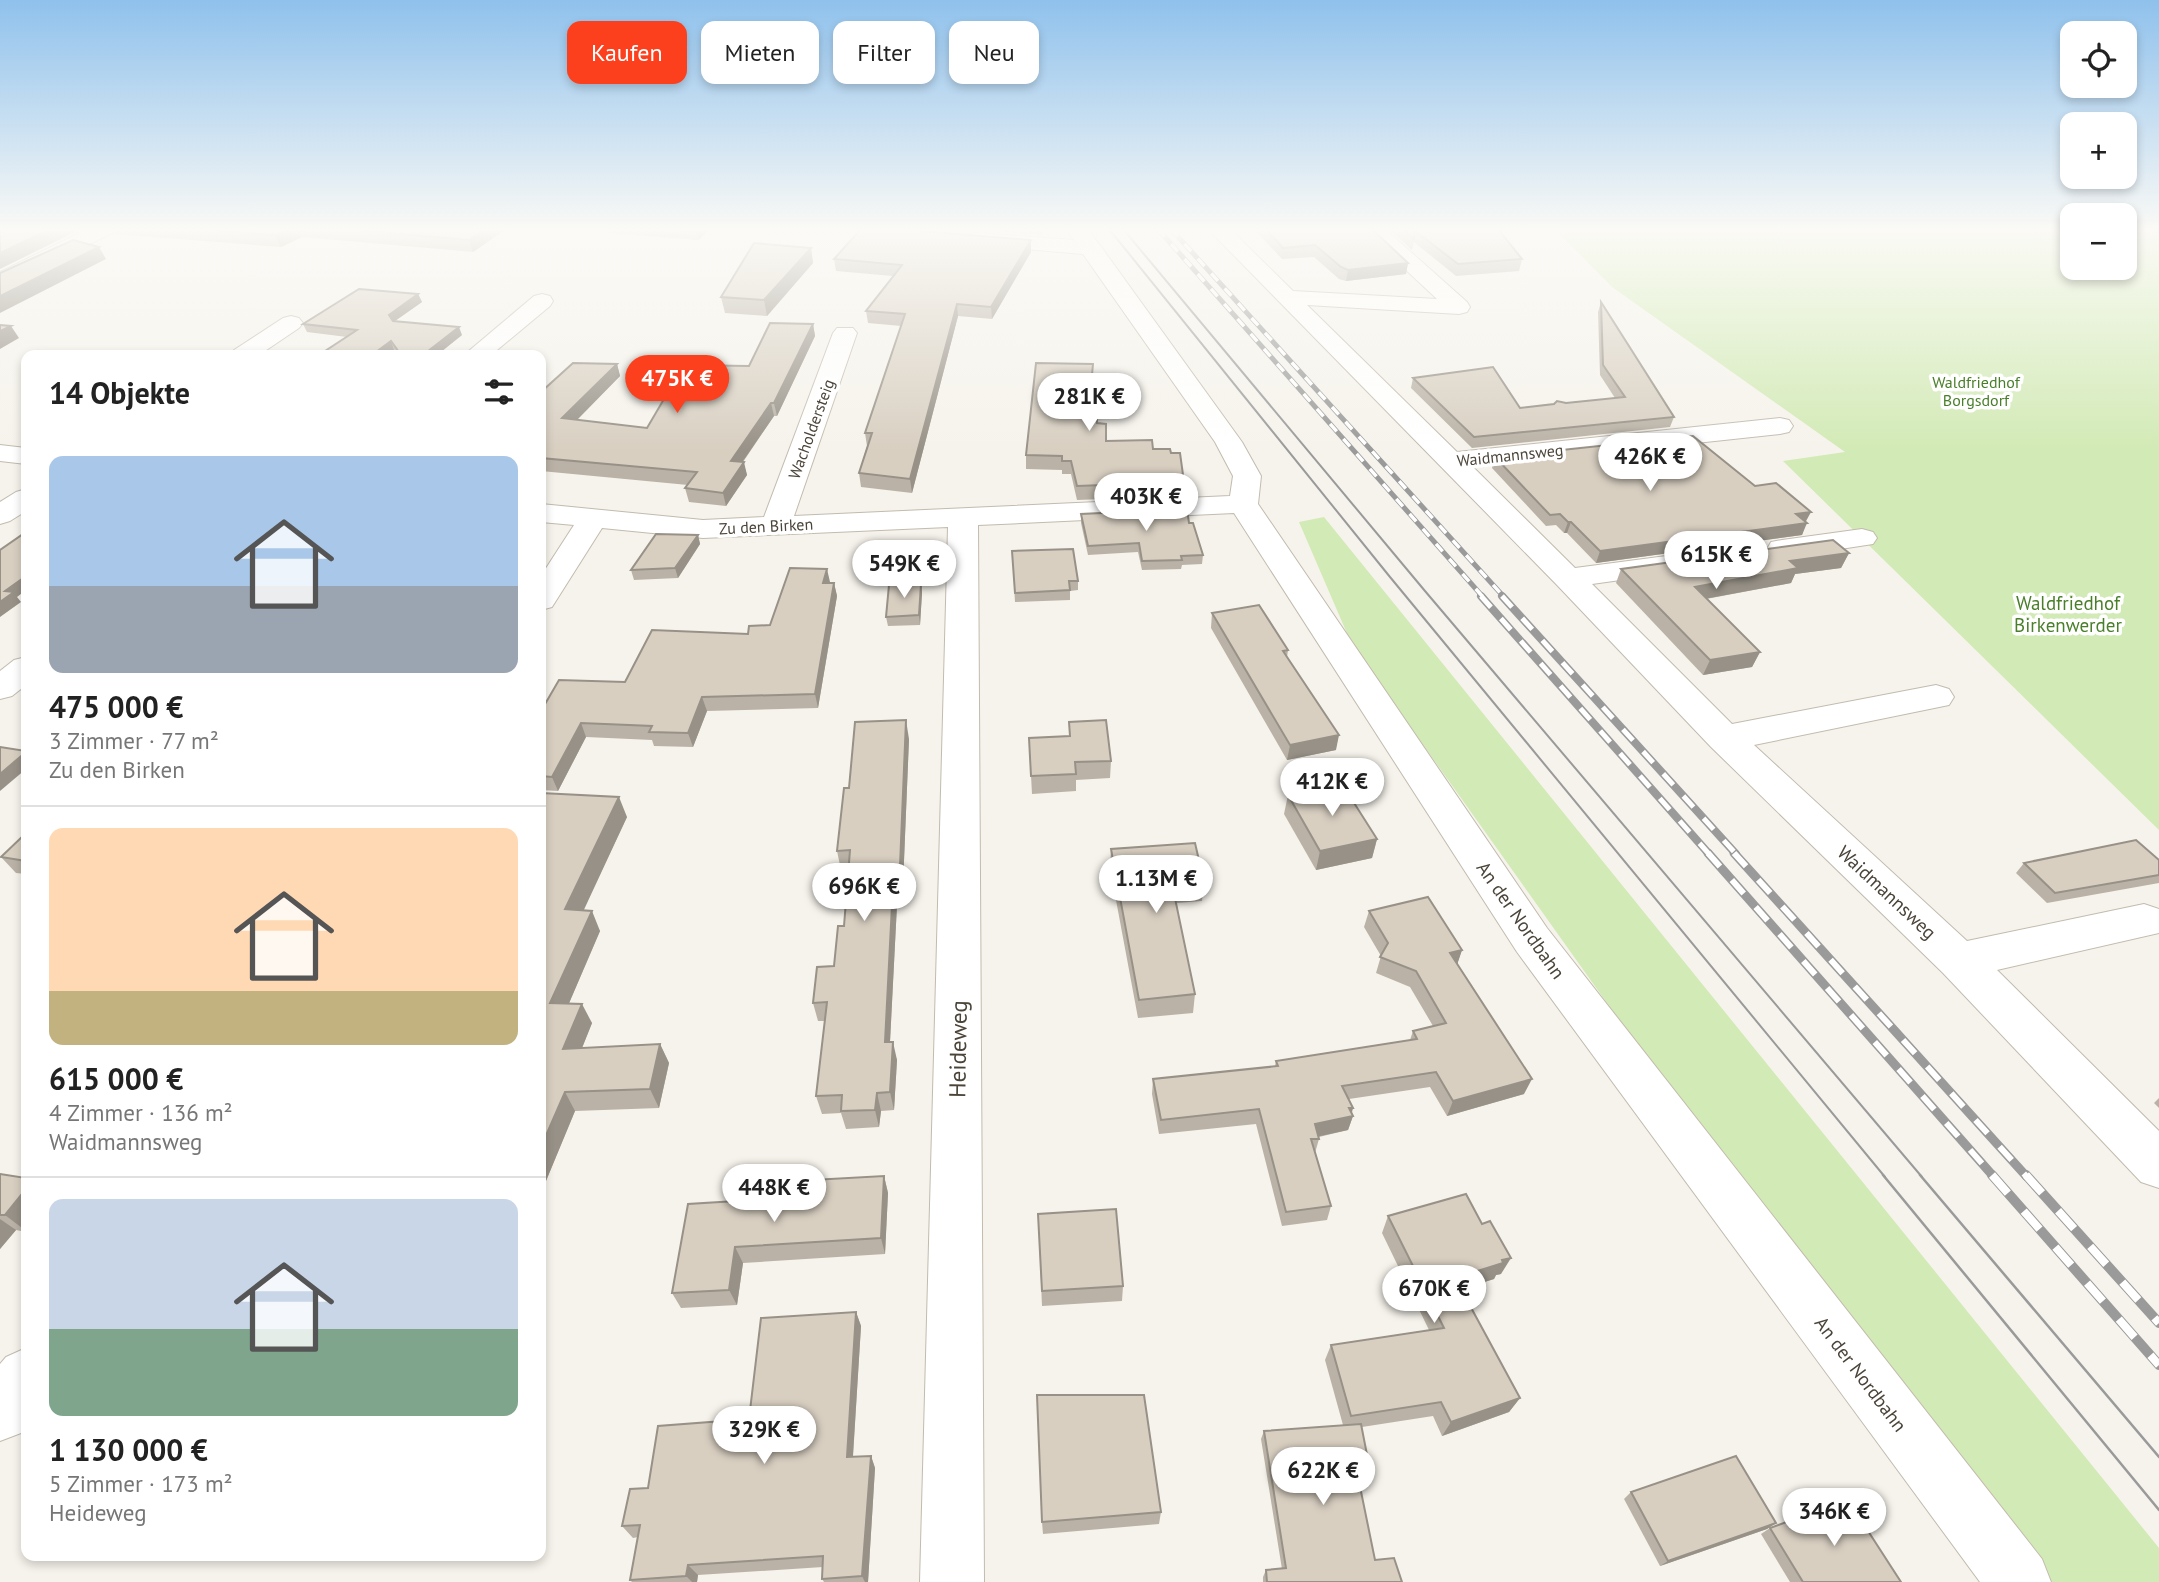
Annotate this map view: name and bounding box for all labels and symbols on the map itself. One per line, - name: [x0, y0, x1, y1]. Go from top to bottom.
- pin: 475K €: [620, 356, 734, 415]
- park label: Waldfriedhof Borgsdorf: [1932, 372, 2021, 410]
- pin: 281K €: [1032, 374, 1146, 433]
- street label: Wacholdersteig: [784, 376, 838, 482]
- pin: 426K €: [1593, 434, 1707, 493]
- street label: Waidmannsweg: [1456, 439, 1564, 471]
- pin: 403K €: [1089, 474, 1203, 533]
- street label: Zu den Birken: [718, 514, 814, 538]
- pin: 615K €: [1659, 532, 1773, 591]
- pin: 549K €: [847, 540, 961, 600]
- park label: Waldfriedhof Birkenwerder: [2014, 591, 2122, 637]
- pin: 412K €: [1275, 758, 1389, 818]
- street label: Waidmannsweg: [1832, 840, 1942, 944]
- pin: 1.13M €: [1091, 856, 1221, 915]
- street label: An der Nordbahn: [1472, 857, 1570, 983]
- pin: 696K €: [807, 864, 921, 923]
- street label: Heideweg: [942, 1000, 973, 1098]
- pin: 448K €: [717, 1164, 831, 1224]
- pin: 670K €: [1377, 1266, 1491, 1325]
- street label: An der Nordbahn: [1810, 1312, 1912, 1436]
- pin: 329K €: [707, 1406, 821, 1466]
- pin: 622K €: [1266, 1448, 1380, 1507]
- pin: 346K €: [1777, 1488, 1891, 1548]

